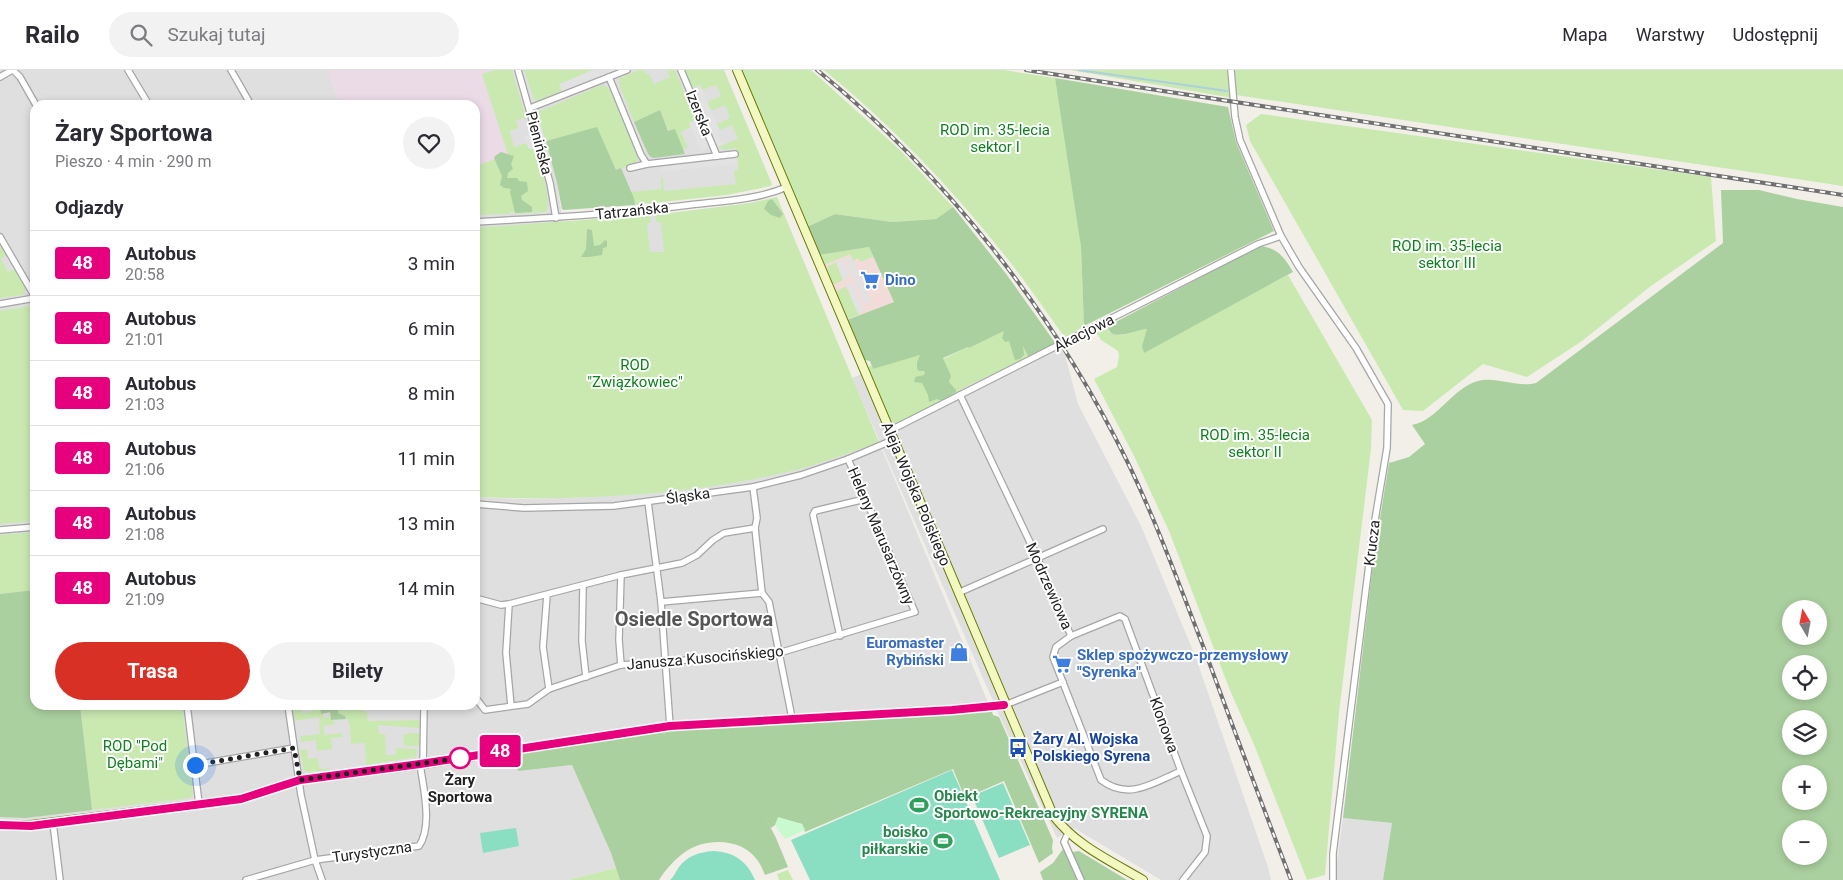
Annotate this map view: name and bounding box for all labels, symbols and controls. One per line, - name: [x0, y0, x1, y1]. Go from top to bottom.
- search box: [109, 12, 459, 57]
- text: Railo: [25, 21, 79, 49]
- icon: search: [127, 21, 155, 49]
- text: Szukaj tutaj: [167, 23, 266, 46]
- text: Mapa: [1562, 24, 1608, 45]
- text: Warstwy: [1636, 24, 1704, 45]
- text: Udostępnij: [1732, 24, 1818, 45]
- street label: Izerska: [682, 87, 716, 139]
- street label: Pienińska: [522, 109, 556, 177]
- button: heart: [403, 117, 455, 169]
- text: Żary Sportowa: [55, 119, 212, 147]
- park label: ROD im. 35-lecia sektor I: [940, 121, 1050, 156]
- text: Pieszo · 4 min · 290 m: [55, 152, 212, 171]
- text: Odjazdy: [55, 196, 124, 219]
- street label: Tatrzańska: [594, 198, 670, 224]
- park label: ROD im. 35-lecia sektor III: [1392, 237, 1502, 272]
- text: Autobus: [125, 242, 196, 265]
- text: 48: [72, 252, 93, 273]
- text: 3 min: [408, 252, 455, 275]
- text: 20:58: [125, 265, 165, 284]
- supermarket icon: Dino: [859, 269, 881, 291]
- place label: Dino: [885, 271, 916, 289]
- text: Autobus: [125, 307, 196, 330]
- street label: Akacjowa: [1051, 310, 1117, 356]
- text: 48: [72, 317, 93, 338]
- text: 6 min: [408, 317, 455, 340]
- text: 21:01: [125, 330, 165, 349]
- park label: ROD "Związkowiec": [587, 356, 683, 391]
- text: Autobus: [125, 372, 196, 395]
- text: 48: [72, 382, 93, 403]
- text: 8 min: [408, 382, 455, 405]
- text: 21:03: [125, 395, 165, 414]
- street label: Aleja Wojska Polskiego: [877, 419, 955, 569]
- park label: ROD im. 35-lecia sektor II: [1200, 426, 1310, 461]
- text: Autobus: [125, 437, 196, 460]
- text: 48: [72, 447, 93, 468]
- text: 11 min: [397, 447, 455, 470]
- text: 21:06: [125, 460, 165, 479]
- street label: Heleny Marusarzówny: [844, 465, 918, 607]
- street label: Śląska: [665, 484, 711, 508]
- text: Autobus: [125, 502, 196, 525]
- text: 48: [72, 512, 93, 533]
- text: 13 min: [397, 512, 455, 535]
- street label: Krucza: [1360, 519, 1384, 567]
- text: 21:08: [125, 525, 165, 544]
- street label: Modrzewiowa: [1022, 540, 1076, 632]
- text: Autobus: [125, 567, 196, 590]
- text: 48: [72, 577, 93, 598]
- text: 14 min: [397, 577, 455, 600]
- text: 21:09: [125, 590, 165, 609]
- north arrow: [1782, 600, 1828, 645]
- map controls: [1782, 600, 1827, 865]
- district label: Osiedle Sportowa: [615, 607, 773, 631]
- place label: Euromaster Rybiński: [866, 634, 945, 669]
- shop icon: Euromaster Rybiński: [948, 641, 970, 663]
- button: Trasa: [55, 642, 250, 700]
- button: Bilety: [260, 642, 455, 700]
- street label: Janusza Kusocińskiego: [626, 642, 784, 674]
- place label: Sklep spożywczo-przemysłowy "Syrenka": [1077, 646, 1289, 681]
- supermarket icon: Sklep spożywczo-przemysłowy "Syrenka": [1051, 653, 1073, 675]
- button: locate: [1782, 655, 1827, 700]
- street label: Klonowa: [1146, 695, 1182, 755]
- button: layers: [1782, 710, 1827, 755]
- place label: Żary Al. Wojska Polskiego Syrena: [1033, 730, 1150, 765]
- line badge: 48: [478, 735, 522, 767]
- park label: ROD "Pod Dębami": [103, 737, 167, 772]
- bus stop icon: Żary Al. Wojska Polskiego Syrena: [1007, 737, 1029, 759]
- text: 48: [490, 740, 510, 761]
- marker: Żary Sportowa: [449, 747, 471, 769]
- your location: [183, 753, 208, 778]
- button: +: [1782, 765, 1827, 810]
- place label: Żary Sportowa: [428, 771, 492, 806]
- place label: Obiekt Sportowo-Rekreacyjny SYRENA: [934, 787, 1149, 822]
- sports icon: Obiekt Sportowo-Rekreacyjny SYRENA: [908, 794, 930, 816]
- button: −: [1782, 820, 1827, 865]
- place label: boisko piłkarskie: [862, 823, 928, 858]
- sports icon: boisko piłkarskie: [932, 830, 954, 852]
- street label: Turystyczna: [331, 838, 413, 866]

